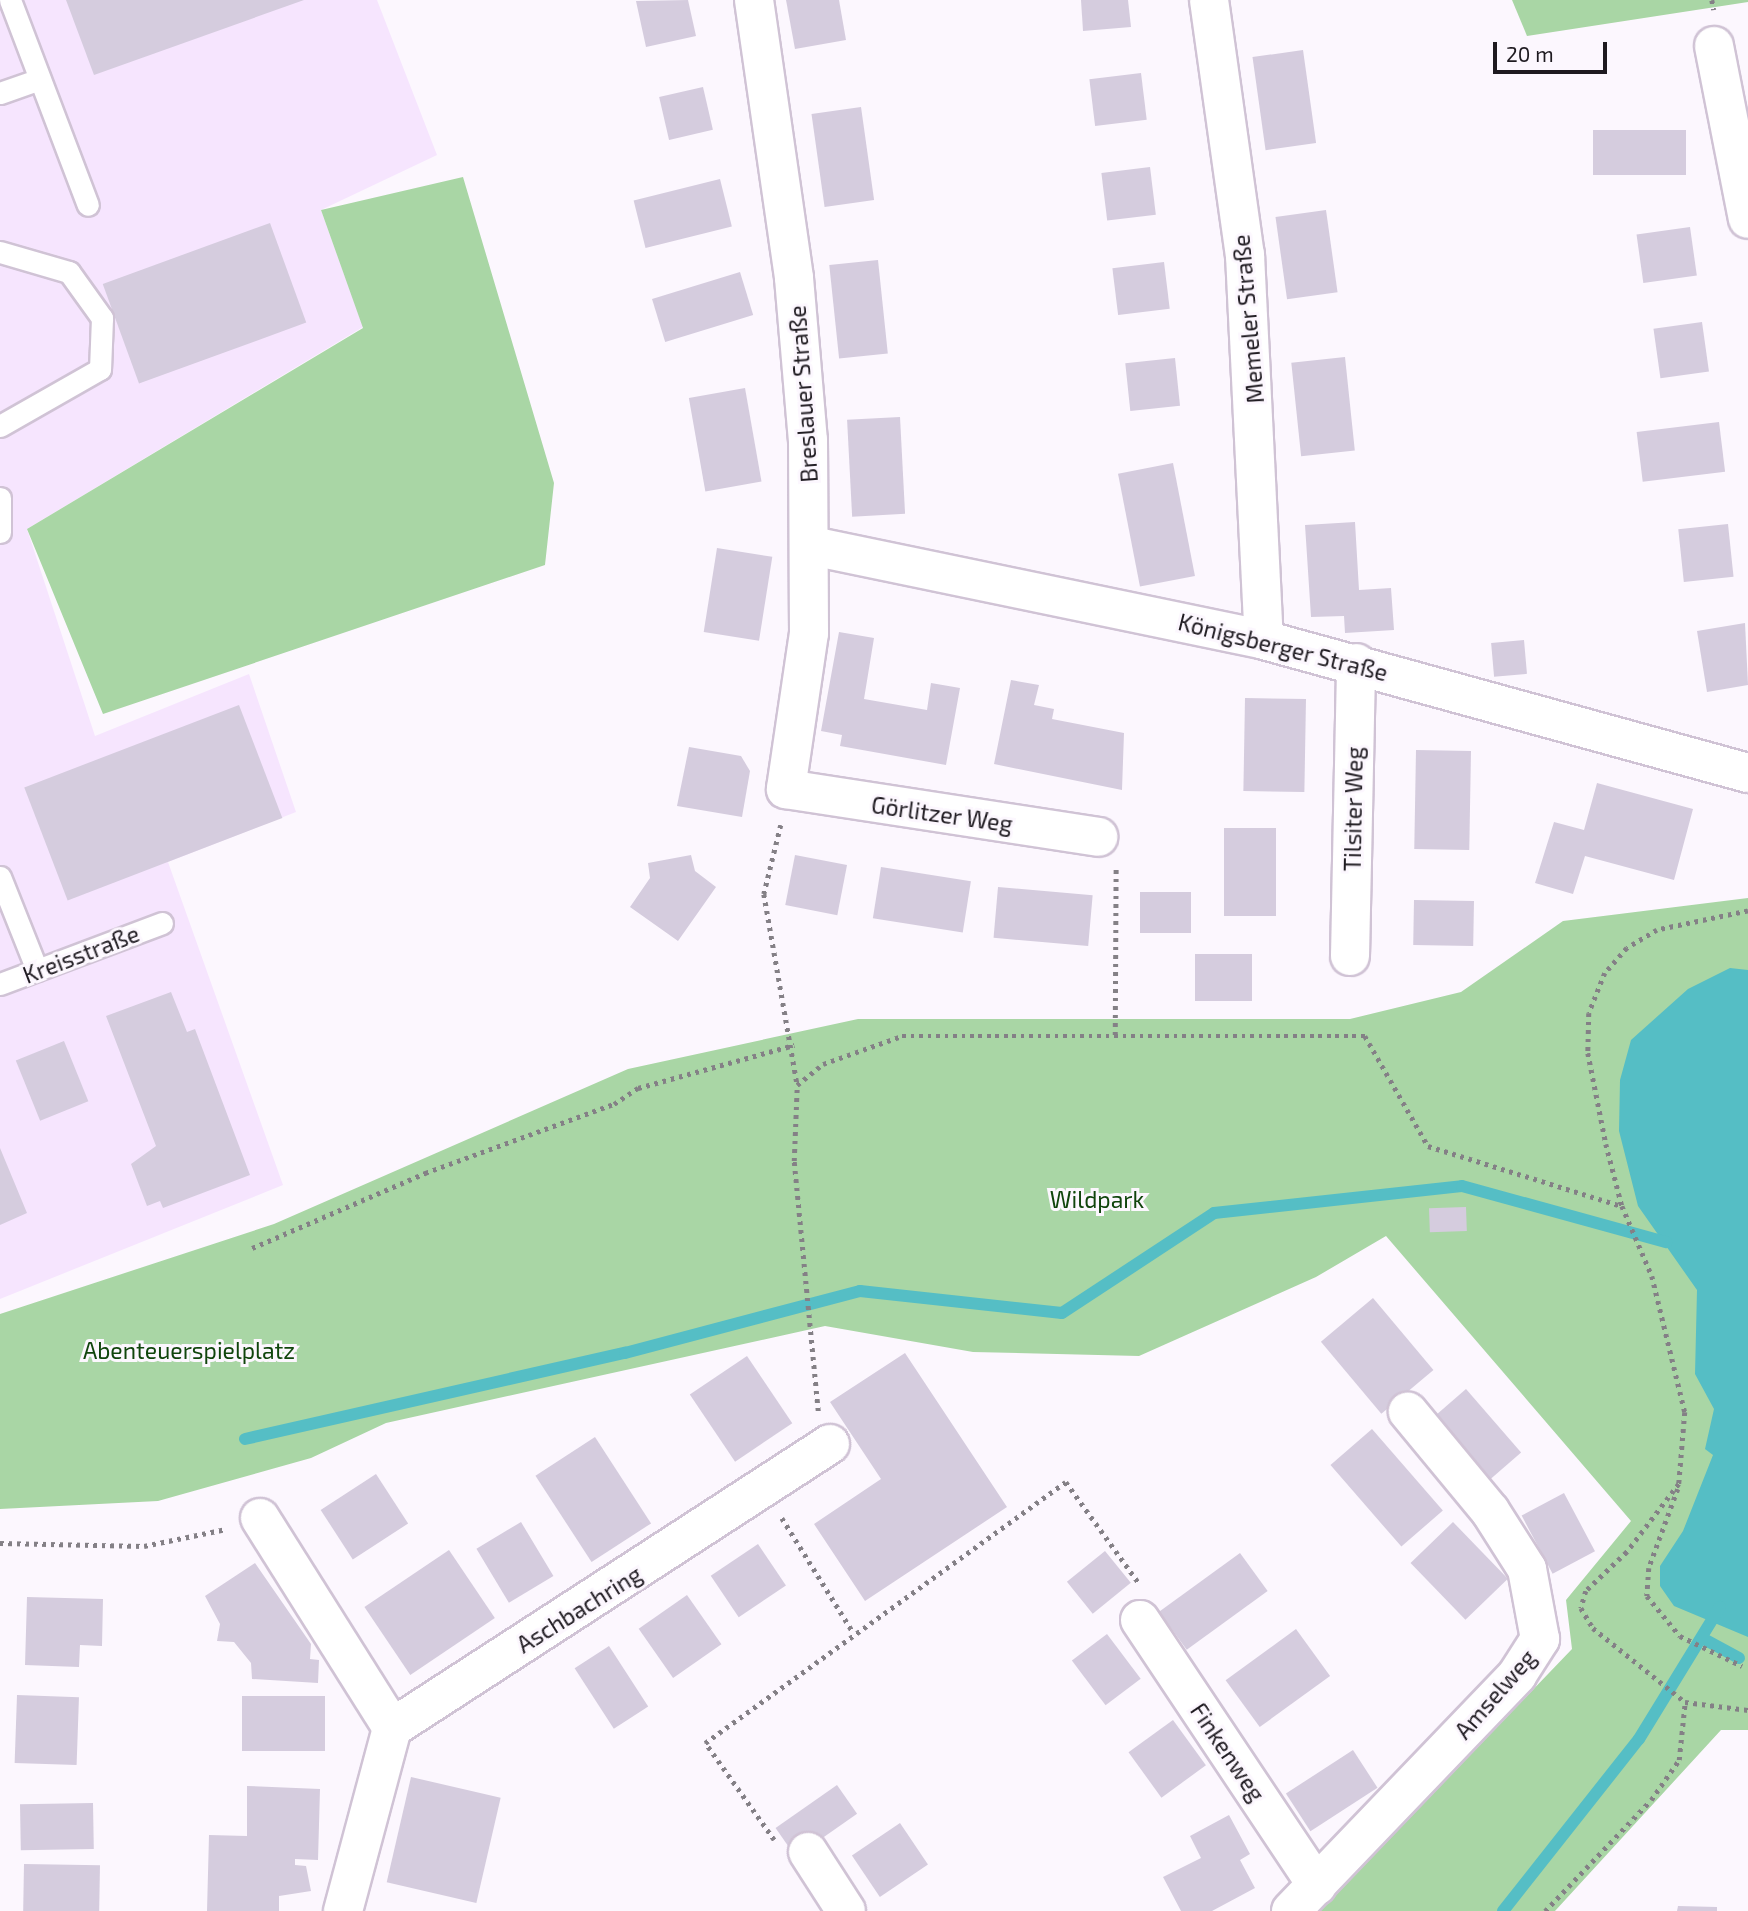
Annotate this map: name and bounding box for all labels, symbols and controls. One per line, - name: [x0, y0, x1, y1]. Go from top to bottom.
- scale bar: [1496, 28, 1610, 72]
- text: 20 m: [1506, 41, 1554, 66]
- street label: Memeler Straße: [1227, 233, 1269, 405]
- street label: Breslauer Straße: [783, 304, 823, 484]
- street label: Königsberger Straße: [1175, 608, 1391, 686]
- street label: Tilsiter Weg: [1338, 746, 1368, 872]
- street label: Görlitzer Weg: [869, 790, 1015, 838]
- street label: Kreisstraße: [19, 919, 143, 989]
- park label: Wildpark: [1050, 1185, 1144, 1213]
- park label: Abenteuerspielplatz: [83, 1336, 295, 1364]
- street label: Aschbachring: [511, 1560, 647, 1658]
- street label: Amselweg: [1449, 1644, 1541, 1744]
- street label: Finkenweg: [1185, 1698, 1271, 1806]

